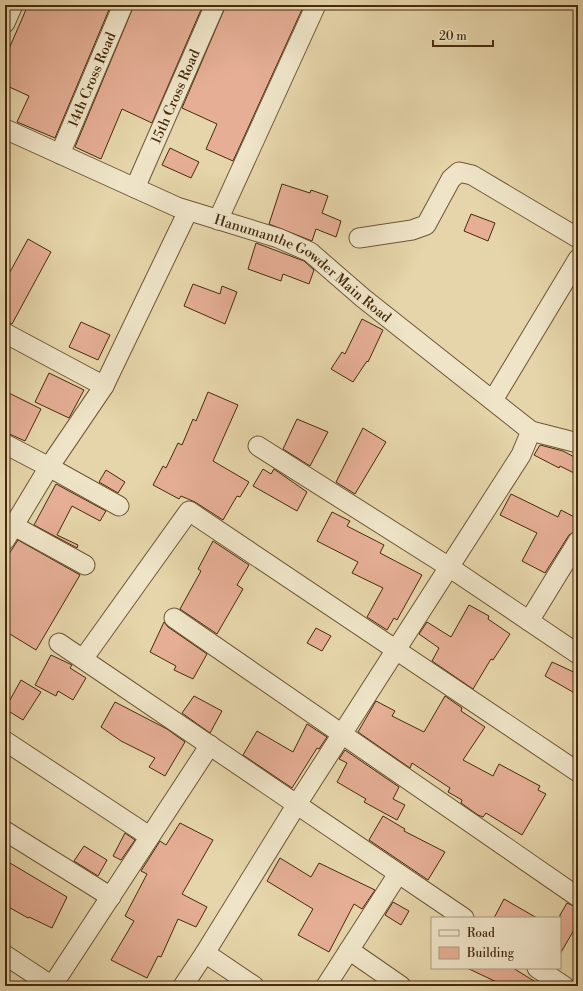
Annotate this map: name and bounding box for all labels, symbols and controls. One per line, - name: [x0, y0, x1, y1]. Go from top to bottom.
- scale bar: [433, 22, 493, 48]
- text: 20 m: [439, 29, 467, 44]
- street label: 14th Cross Road: [64, 30, 120, 130]
- street label: 15th Cross Road: [147, 47, 205, 147]
- street label: Hanumanthe Gowder Main Road: [212, 211, 395, 327]
- legend: [431, 917, 561, 969]
- text: Road: [467, 926, 495, 941]
- text: Building: [466, 946, 515, 961]

